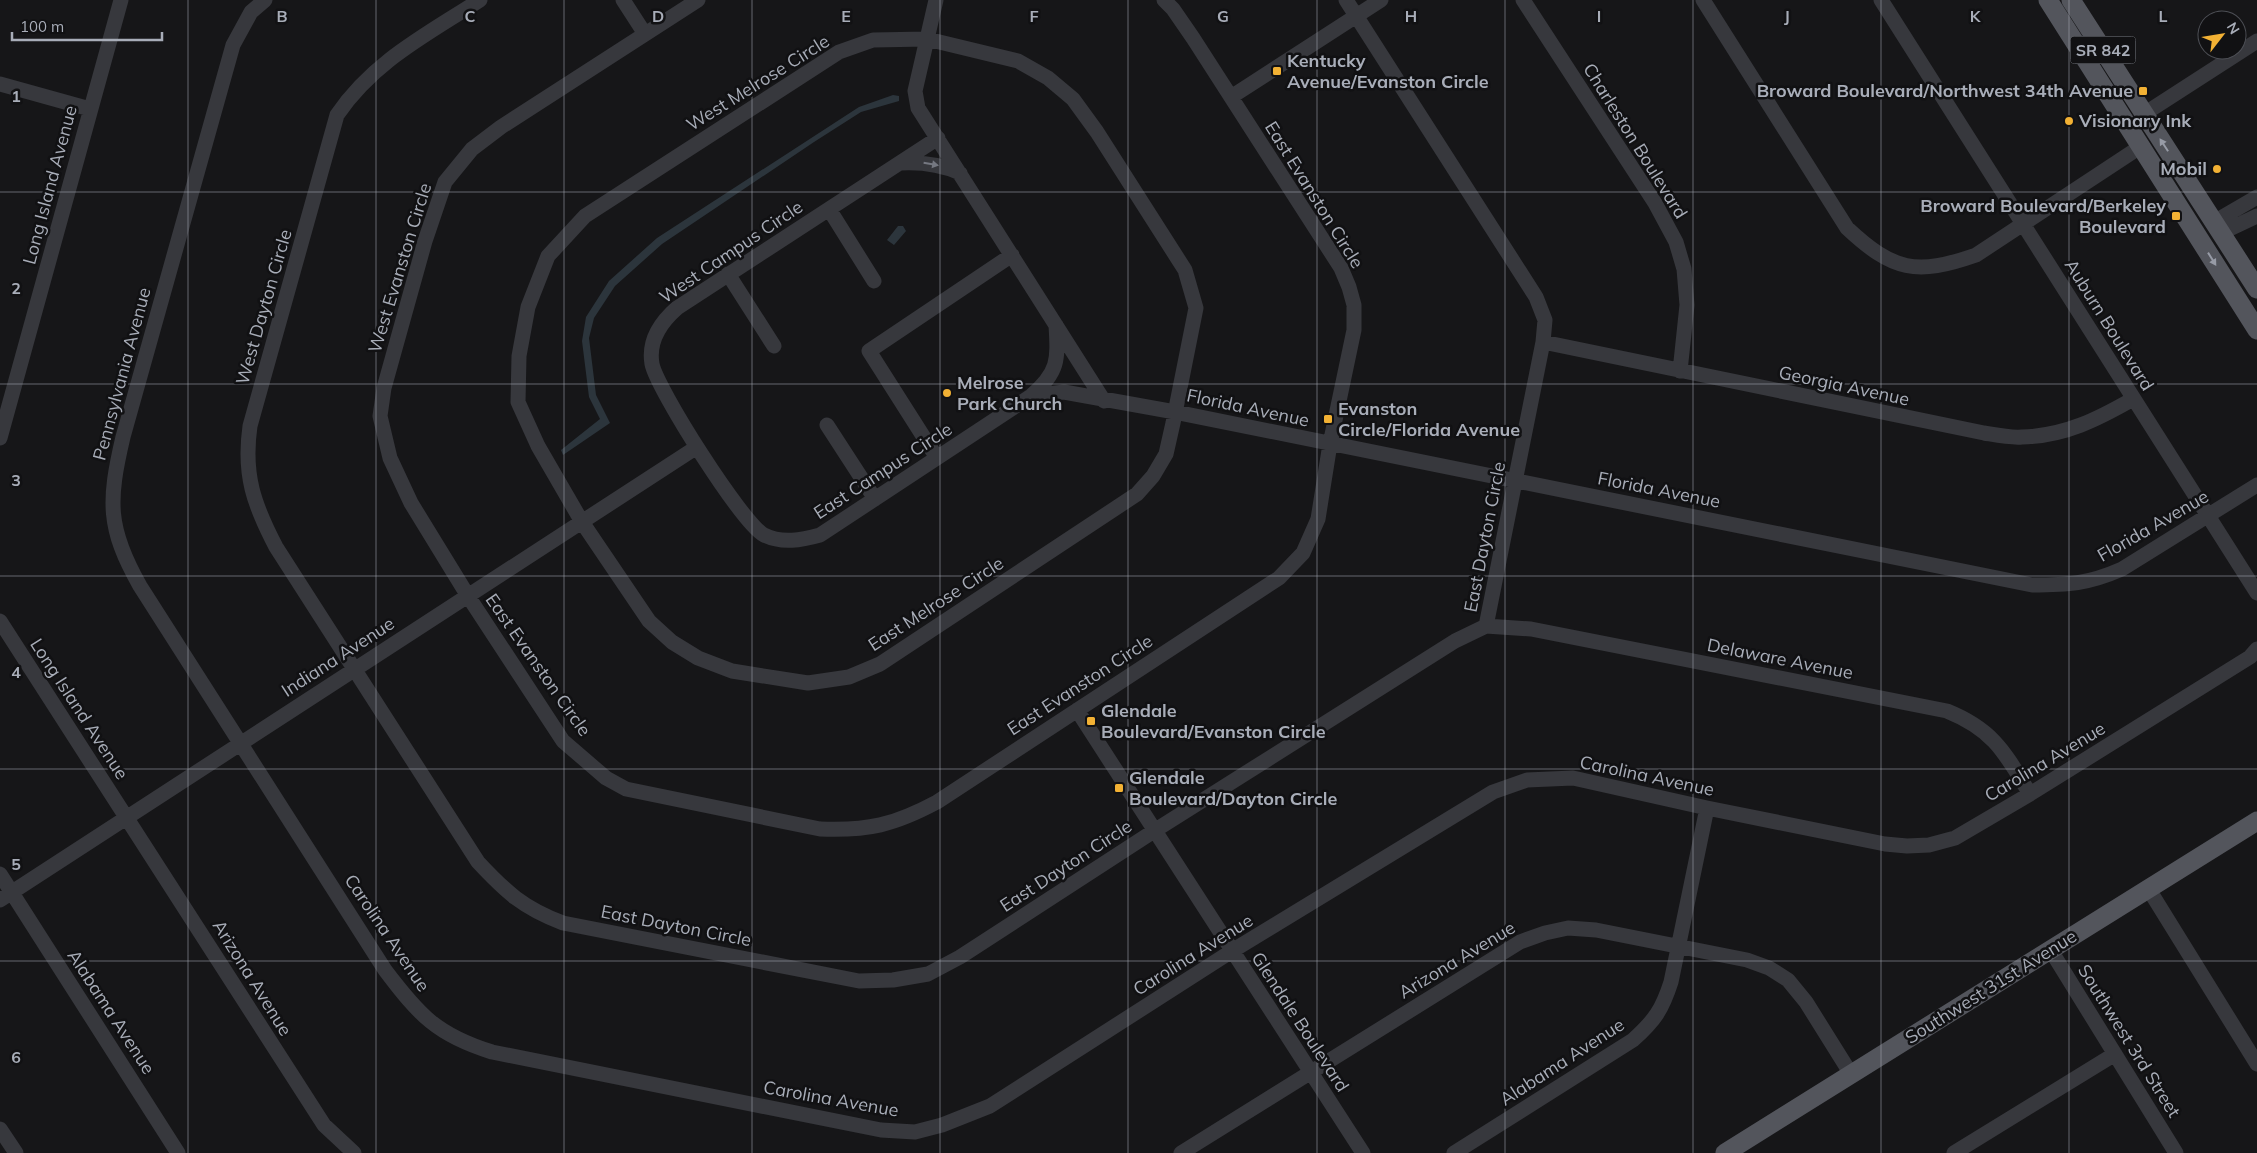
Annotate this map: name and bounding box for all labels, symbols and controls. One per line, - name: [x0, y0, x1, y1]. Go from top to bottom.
- text: B: [276, 6, 288, 26]
- text: C: [465, 6, 476, 26]
- text: D: [652, 6, 664, 26]
- text: E: [841, 6, 851, 26]
- text: F: [1029, 6, 1039, 26]
- text: G: [1217, 6, 1229, 26]
- text: H: [1405, 6, 1417, 26]
- text: I: [1597, 6, 1601, 26]
- text: J: [1784, 6, 1790, 26]
- text: K: [1970, 6, 1982, 26]
- text: L: [2159, 6, 2168, 26]
- scale bar: [12, 10, 162, 42]
- north arrow: [2197, 10, 2247, 60]
- text: 100 m: [20, 17, 64, 36]
- text: N: [2223, 19, 2244, 37]
- street label: West Melrose Circle: [682, 29, 833, 136]
- road number: SR 842: [2070, 36, 2136, 64]
- place label: Kentucky Avenue/Evanston Circle: [1287, 49, 1489, 93]
- street label: Charleston Boulevard: [1578, 59, 1693, 223]
- marker: Kentucky Avenue/Evanston Circle: [1271, 65, 1283, 77]
- place label: Broward Boulevard/Northwest 34th Avenue: [1757, 79, 2133, 102]
- marker: Broward Boulevard/Northwest 34th Avenue: [2137, 85, 2149, 97]
- text: 1: [11, 86, 21, 106]
- street label: Long Island Avenue: [17, 103, 82, 267]
- place label: Visionary Ink: [2078, 109, 2192, 132]
- marker: Visionary Ink: [2063, 115, 2075, 127]
- street label: East Evanston Circle: [1260, 117, 1369, 272]
- one-way arrow: [2159, 138, 2169, 152]
- place label: Mobil: [2160, 157, 2207, 180]
- one-way arrow: [923, 160, 939, 168]
- marker: Mobil: [2211, 163, 2223, 175]
- street label: West Evanston Circle: [363, 180, 436, 356]
- place label: Broward Boulevard/Berkeley Boulevard: [1920, 194, 2166, 238]
- street label: West Campus Circle: [655, 195, 807, 308]
- marker: Broward Boulevard/Berkeley Boulevard: [2170, 210, 2182, 222]
- street label: West Dayton Circle: [230, 227, 297, 387]
- one-way arrow: [2207, 253, 2216, 266]
- street label: Auburn Boulevard: [2060, 255, 2159, 395]
- text: 2: [11, 278, 21, 298]
- street label: Pennsylvania Avenue: [87, 285, 156, 463]
- street label: Georgia Avenue: [1777, 360, 1912, 411]
- place label: Melrose Park Church: [957, 371, 1062, 415]
- street label: Florida Avenue: [1185, 383, 1311, 432]
- marker: Melrose Park Church: [941, 387, 953, 399]
- place label: Evanston Circle/Florida Avenue: [1338, 397, 1520, 441]
- marker: Evanston Circle/Florida Avenue: [1322, 413, 1334, 425]
- street label: East Campus Circle: [809, 417, 956, 524]
- street label: East Dayton Circle: [1459, 460, 1510, 614]
- street label: Florida Avenue: [1596, 466, 1722, 513]
- text: 3: [11, 470, 21, 490]
- street label: Florida Avenue: [2093, 484, 2212, 567]
- street label: East Melrose Circle: [864, 551, 1008, 656]
- street label: East Evanston Circle: [481, 589, 596, 740]
- street label: Indiana Avenue: [277, 612, 398, 702]
- street label: East Evanston Circle: [1003, 629, 1157, 740]
- street label: Delaware Avenue: [1705, 633, 1855, 684]
- street label: Long Island Avenue: [25, 634, 134, 784]
- text: 4: [11, 662, 21, 682]
- place label: Glendale Boulevard/Evanston Circle: [1101, 699, 1326, 743]
- marker: Glendale Boulevard/Evanston Circle: [1085, 715, 1097, 727]
- street label: Carolina Avenue: [1980, 716, 2109, 807]
- street label: Carolina Avenue: [1578, 750, 1716, 801]
- place label: Glendale Boulevard/Dayton Circle: [1129, 766, 1337, 810]
- marker: Glendale Boulevard/Dayton Circle: [1113, 782, 1125, 794]
- street label: East Dayton Circle: [995, 814, 1136, 917]
- text: 5: [11, 854, 21, 874]
- street label: Carolina Avenue: [340, 870, 435, 996]
- street label: East Dayton Circle: [599, 900, 753, 951]
- street label: Carolina Avenue: [1129, 909, 1257, 1001]
- street label: Arizona Avenue: [208, 916, 297, 1040]
- street label: Arizona Avenue: [1394, 916, 1519, 1003]
- street label: Southwest 31st Avenue: [1901, 924, 2081, 1049]
- street label: Alabama Avenue: [63, 945, 160, 1078]
- street label: Glendale Boulevard: [1247, 947, 1354, 1096]
- street label: Southwest 3rd Street: [2073, 960, 2186, 1122]
- street label: Alabama Avenue: [1495, 1013, 1628, 1110]
- text: 6: [11, 1047, 21, 1067]
- street label: Carolina Avenue: [762, 1075, 900, 1122]

